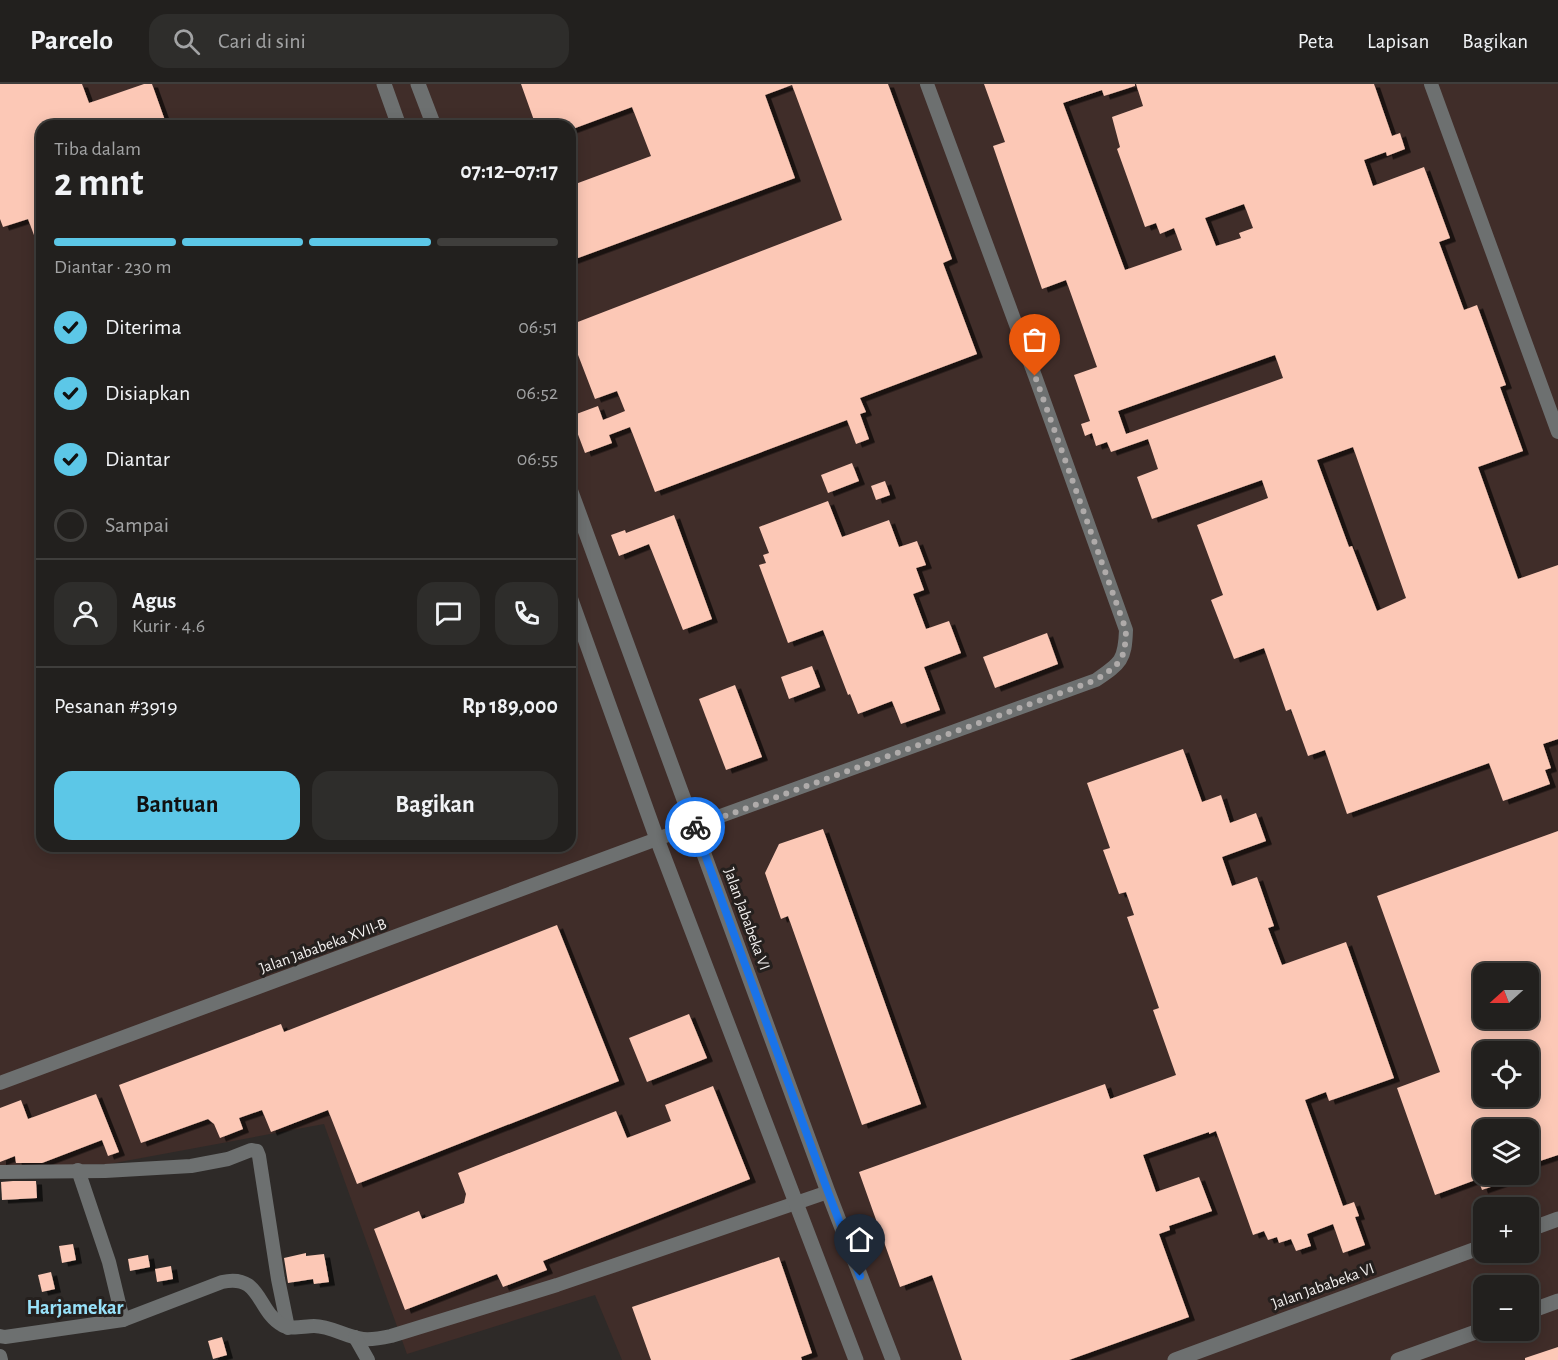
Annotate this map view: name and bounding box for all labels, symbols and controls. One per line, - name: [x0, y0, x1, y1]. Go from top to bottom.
- search box: [149, 14, 569, 68]
- icon: search: [170, 25, 203, 58]
- text: Parcelo: [30, 27, 113, 55]
- text: Cari di sini: [218, 30, 306, 52]
- text: Peta: [1298, 31, 1334, 52]
- text: Lapisan: [1367, 31, 1429, 52]
- text: Bagikan: [1462, 31, 1528, 52]
- text: Tiba dalam: [54, 139, 141, 159]
- text: 07:12–07:17: [460, 160, 558, 182]
- text: 2 mnt: [54, 164, 143, 203]
- text: Diantar · 230 m: [54, 257, 171, 277]
- icon: check: [54, 311, 87, 344]
- pin: [1009, 314, 1060, 376]
- text: Diterima: [105, 316, 182, 338]
- text: 06:51: [518, 317, 558, 337]
- icon: bag: [1018, 323, 1051, 356]
- icon: check: [54, 377, 87, 410]
- text: Disiapkan: [105, 382, 190, 404]
- text: 06:52: [516, 383, 558, 403]
- icon: check: [54, 443, 87, 476]
- text: Diantar: [105, 448, 170, 470]
- text: 06:55: [517, 449, 558, 469]
- text: Sampai: [105, 514, 169, 536]
- button: person: [54, 582, 117, 645]
- button: chat: [417, 582, 480, 645]
- button: phone: [495, 582, 558, 645]
- text: Agus: [132, 590, 176, 612]
- text: Kurir · 4.6: [132, 616, 205, 636]
- text: Pesanan #3919: [54, 695, 178, 717]
- text: Rp 189,000: [462, 695, 558, 717]
- button: Bantuan: [54, 771, 300, 840]
- button: Bagikan: [312, 771, 558, 840]
- courier: [665, 797, 725, 857]
- icon: bike: [679, 811, 712, 844]
- street label: Jalan Jababeka VI: [721, 866, 773, 972]
- street label: Jalan Jababeka XVII-B: [257, 916, 389, 976]
- north arrow: [1473, 963, 1539, 1029]
- map controls: [1473, 963, 1539, 1341]
- button: locate: [1473, 1041, 1539, 1107]
- button: layers: [1473, 1119, 1539, 1185]
- button: +: [1473, 1197, 1539, 1263]
- pin: [834, 1214, 885, 1276]
- icon: home: [843, 1223, 876, 1256]
- street label: Jalan Jababeka VI: [1270, 1260, 1376, 1312]
- button: −: [1473, 1275, 1539, 1341]
- district label: Harjamekar: [27, 1298, 124, 1318]

